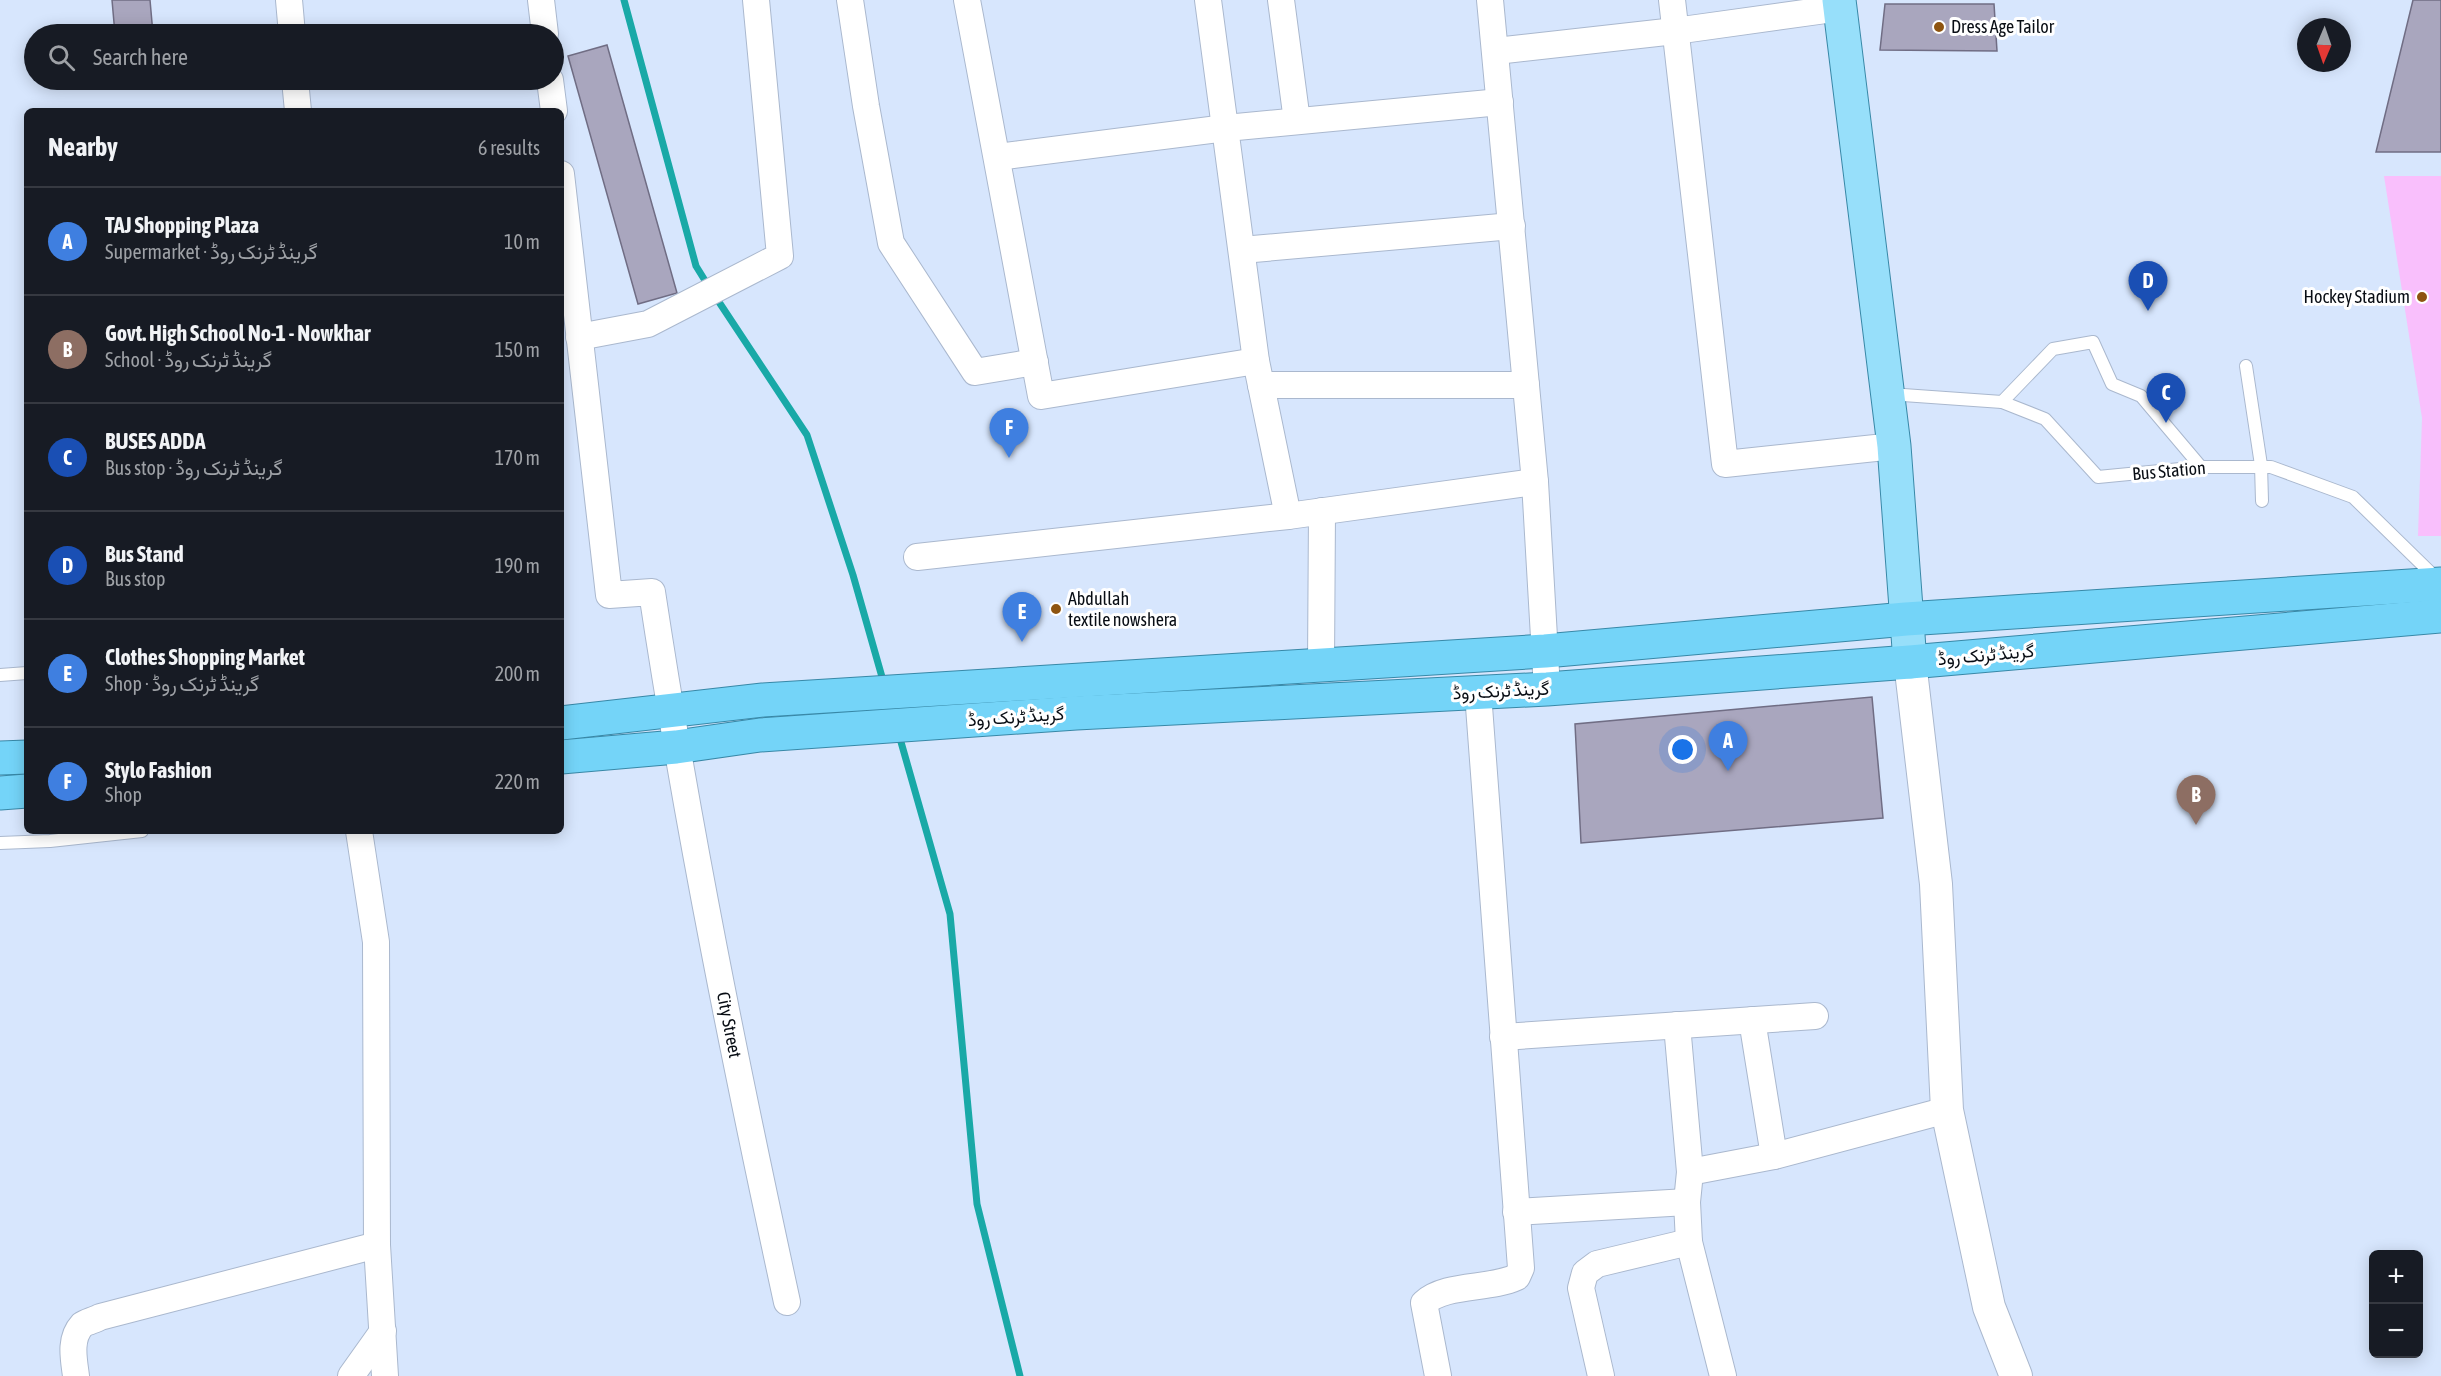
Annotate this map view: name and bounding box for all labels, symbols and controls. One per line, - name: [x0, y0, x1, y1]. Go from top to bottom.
- place label: Dress Age Tailor: [1951, 16, 2055, 37]
- north arrow: [2297, 18, 2351, 72]
- marker: Dress Age Tailor: [1932, 20, 1946, 34]
- search box: [24, 24, 564, 90]
- icon: search: [45, 41, 78, 74]
- text: Search here: [93, 44, 188, 70]
- text: Nearby: [48, 132, 118, 162]
- text: 6 results: [478, 136, 540, 159]
- text: TAJ Shopping Plaza: [105, 212, 259, 238]
- text: A: [63, 230, 72, 253]
- text: 10 m: [504, 230, 540, 253]
- text: Supermarket · گرینڈ ٹرنک روڈ: [105, 240, 318, 263]
- pin: D: [2128, 262, 2168, 311]
- place label: Hockey Stadium: [2304, 286, 2410, 307]
- marker: Hockey Stadium: [2415, 290, 2429, 304]
- text: Govt. High School No-1 - Nowkhar: [105, 320, 371, 346]
- text: B: [63, 338, 72, 361]
- text: 150 m: [495, 338, 540, 361]
- text: School · گرینڈ ٹرنک روڈ: [105, 348, 272, 371]
- pin: C: [2146, 374, 2186, 423]
- pin: F: [990, 408, 1028, 458]
- text: BUSES ADDA: [105, 428, 205, 454]
- text: C: [63, 446, 72, 469]
- text: 170 m: [495, 446, 540, 469]
- text: Bus stop · گرینڈ ٹرنک روڈ: [105, 456, 283, 479]
- street label: Bus Station: [2131, 457, 2207, 484]
- text: Bus Stand: [105, 541, 184, 567]
- text: D: [62, 554, 73, 577]
- text: 190 m: [495, 554, 540, 577]
- text: Bus stop: [105, 567, 165, 590]
- place label: Abdullah textile nowshera: [1068, 588, 1177, 630]
- pin: E: [1002, 592, 1042, 642]
- marker: Abdullah textile nowshera: [1049, 602, 1063, 616]
- street label: گرینڈ ٹرنک روڈ: [1937, 640, 2035, 670]
- text: Clothes Shopping Market: [105, 644, 305, 670]
- text: E: [63, 662, 72, 685]
- text: 200 m: [495, 662, 540, 685]
- text: Shop · گرینڈ ٹرنک روڈ: [105, 672, 259, 695]
- street label: گرینڈ ٹرنک روڈ: [1452, 677, 1550, 705]
- street label: گرینڈ ٹرنک روڈ: [967, 703, 1065, 731]
- pin: A: [1708, 722, 1748, 771]
- your location: [1668, 735, 1697, 764]
- text: Stylo Fashion: [105, 757, 212, 783]
- text: F: [63, 770, 72, 793]
- text: 220 m: [495, 770, 540, 793]
- pin: B: [2176, 776, 2216, 825]
- text: Shop: [105, 783, 142, 806]
- street label: City Street: [713, 990, 746, 1060]
- map controls: [2369, 1250, 2423, 1358]
- button: +: [2369, 1250, 2423, 1304]
- button: −: [2369, 1304, 2423, 1358]

